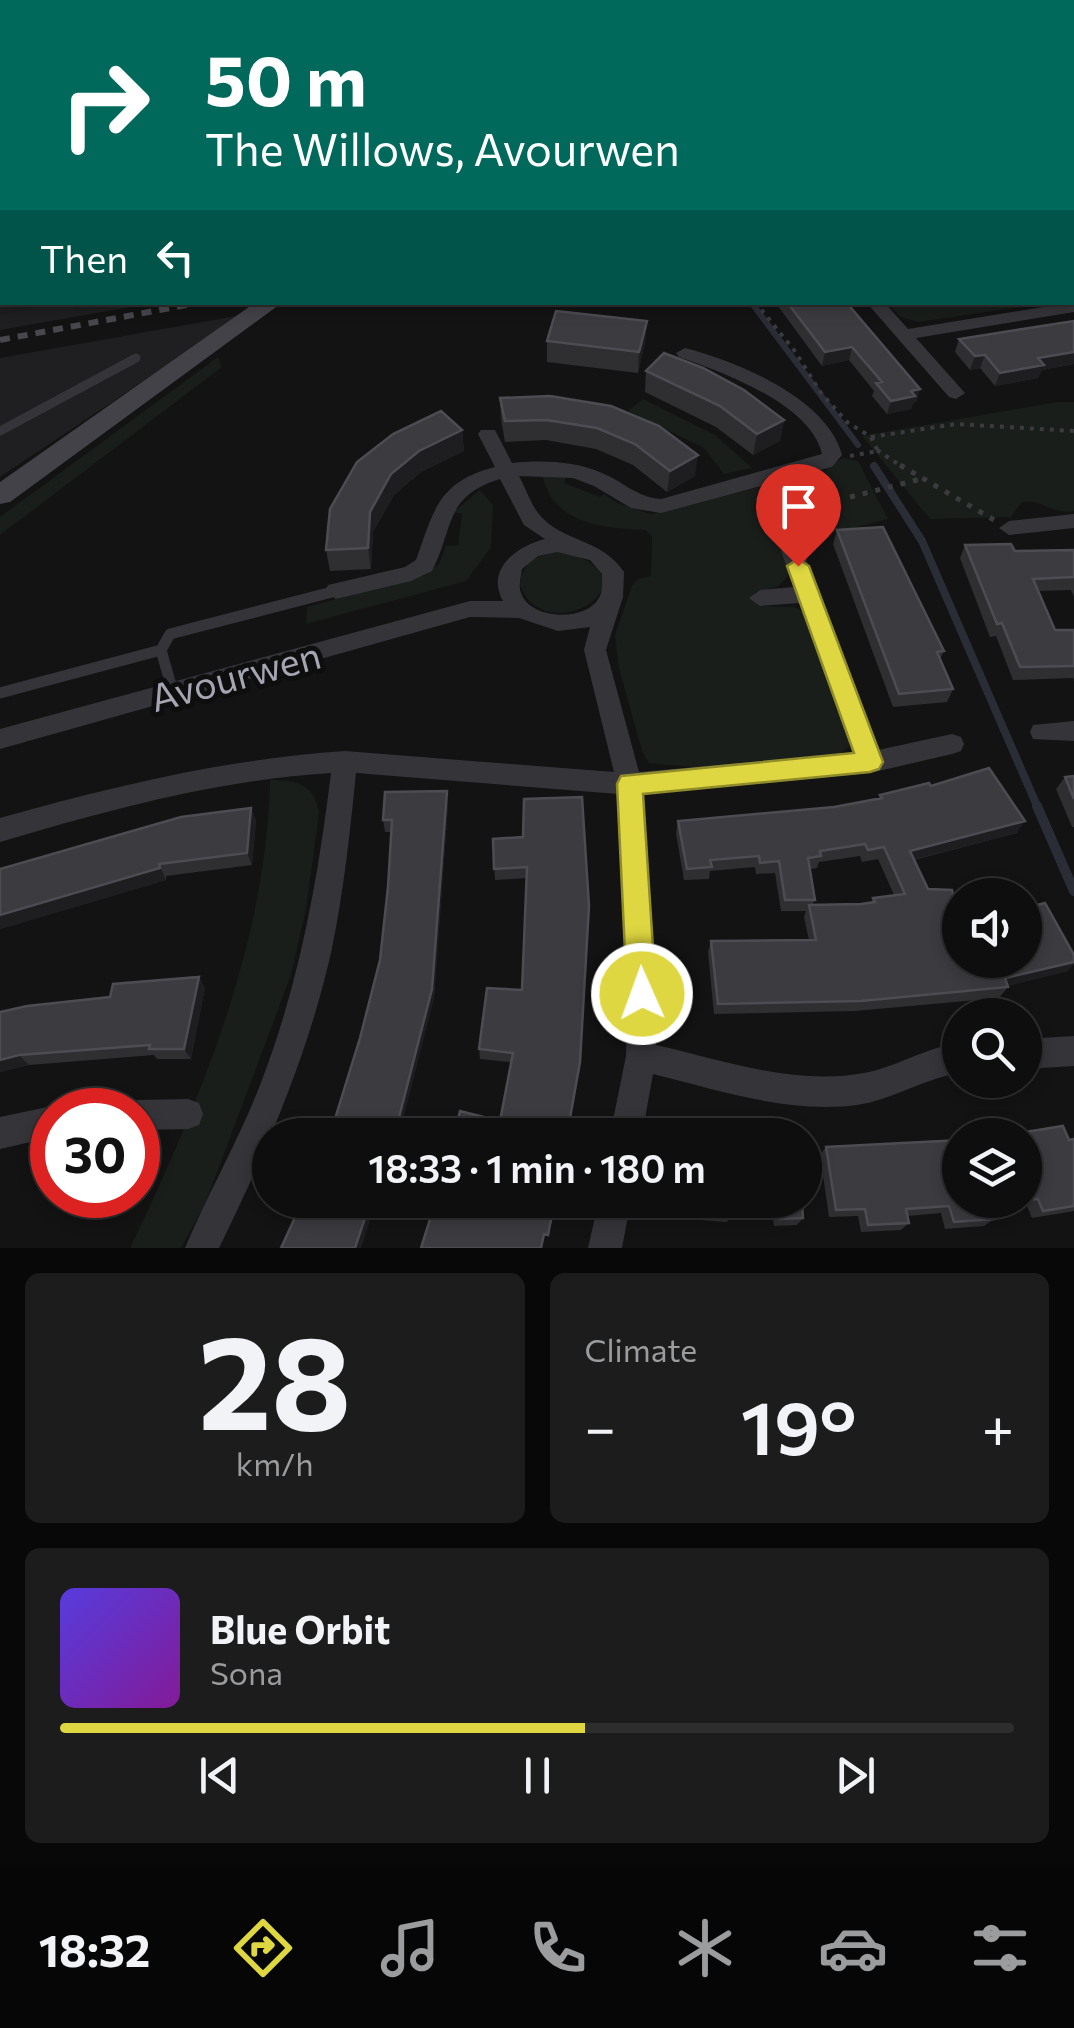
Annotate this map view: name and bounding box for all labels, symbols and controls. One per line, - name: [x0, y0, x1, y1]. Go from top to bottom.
- text: 50 m: [205, 35, 367, 120]
- icon: right: [40, 40, 170, 170]
- text: The Willows, Avourwen: [205, 120, 680, 175]
- icon: left: [148, 230, 203, 285]
- text: Then: [40, 234, 128, 281]
- pin: [756, 464, 841, 567]
- icon: arrive: [771, 479, 826, 534]
- street label: Avourwen: [145, 630, 325, 720]
- map controls: [942, 878, 1042, 1218]
- button: sound: [942, 878, 1042, 978]
- position arrow: [590, 942, 694, 1046]
- button: search: [942, 998, 1042, 1098]
- speed limit sign: 30: [30, 1088, 160, 1218]
- button: layers: [942, 1118, 1042, 1218]
- text: 18:33 · 1 min · 180 m: [368, 1144, 706, 1191]
- text: 28: [198, 1298, 352, 1457]
- text: Climate: [585, 1329, 697, 1369]
- text: 19°: [741, 1379, 857, 1470]
- text: −: [585, 1392, 616, 1459]
- text: +: [982, 1392, 1014, 1459]
- text: km/h: [236, 1443, 314, 1483]
- text: Blue Orbit: [210, 1605, 390, 1652]
- text: Sona: [210, 1652, 283, 1692]
- icon: previous: [192, 1748, 247, 1803]
- icon: pause: [510, 1748, 565, 1803]
- icon: next: [828, 1748, 883, 1803]
- icon: directions: [228, 1913, 298, 1983]
- icon: music: [375, 1913, 445, 1983]
- icon: phone: [523, 1913, 593, 1983]
- icon: climate: [670, 1913, 740, 1983]
- icon: car: [818, 1913, 888, 1983]
- icon: filters: [965, 1913, 1035, 1983]
- text: 18:32: [39, 1921, 150, 1976]

